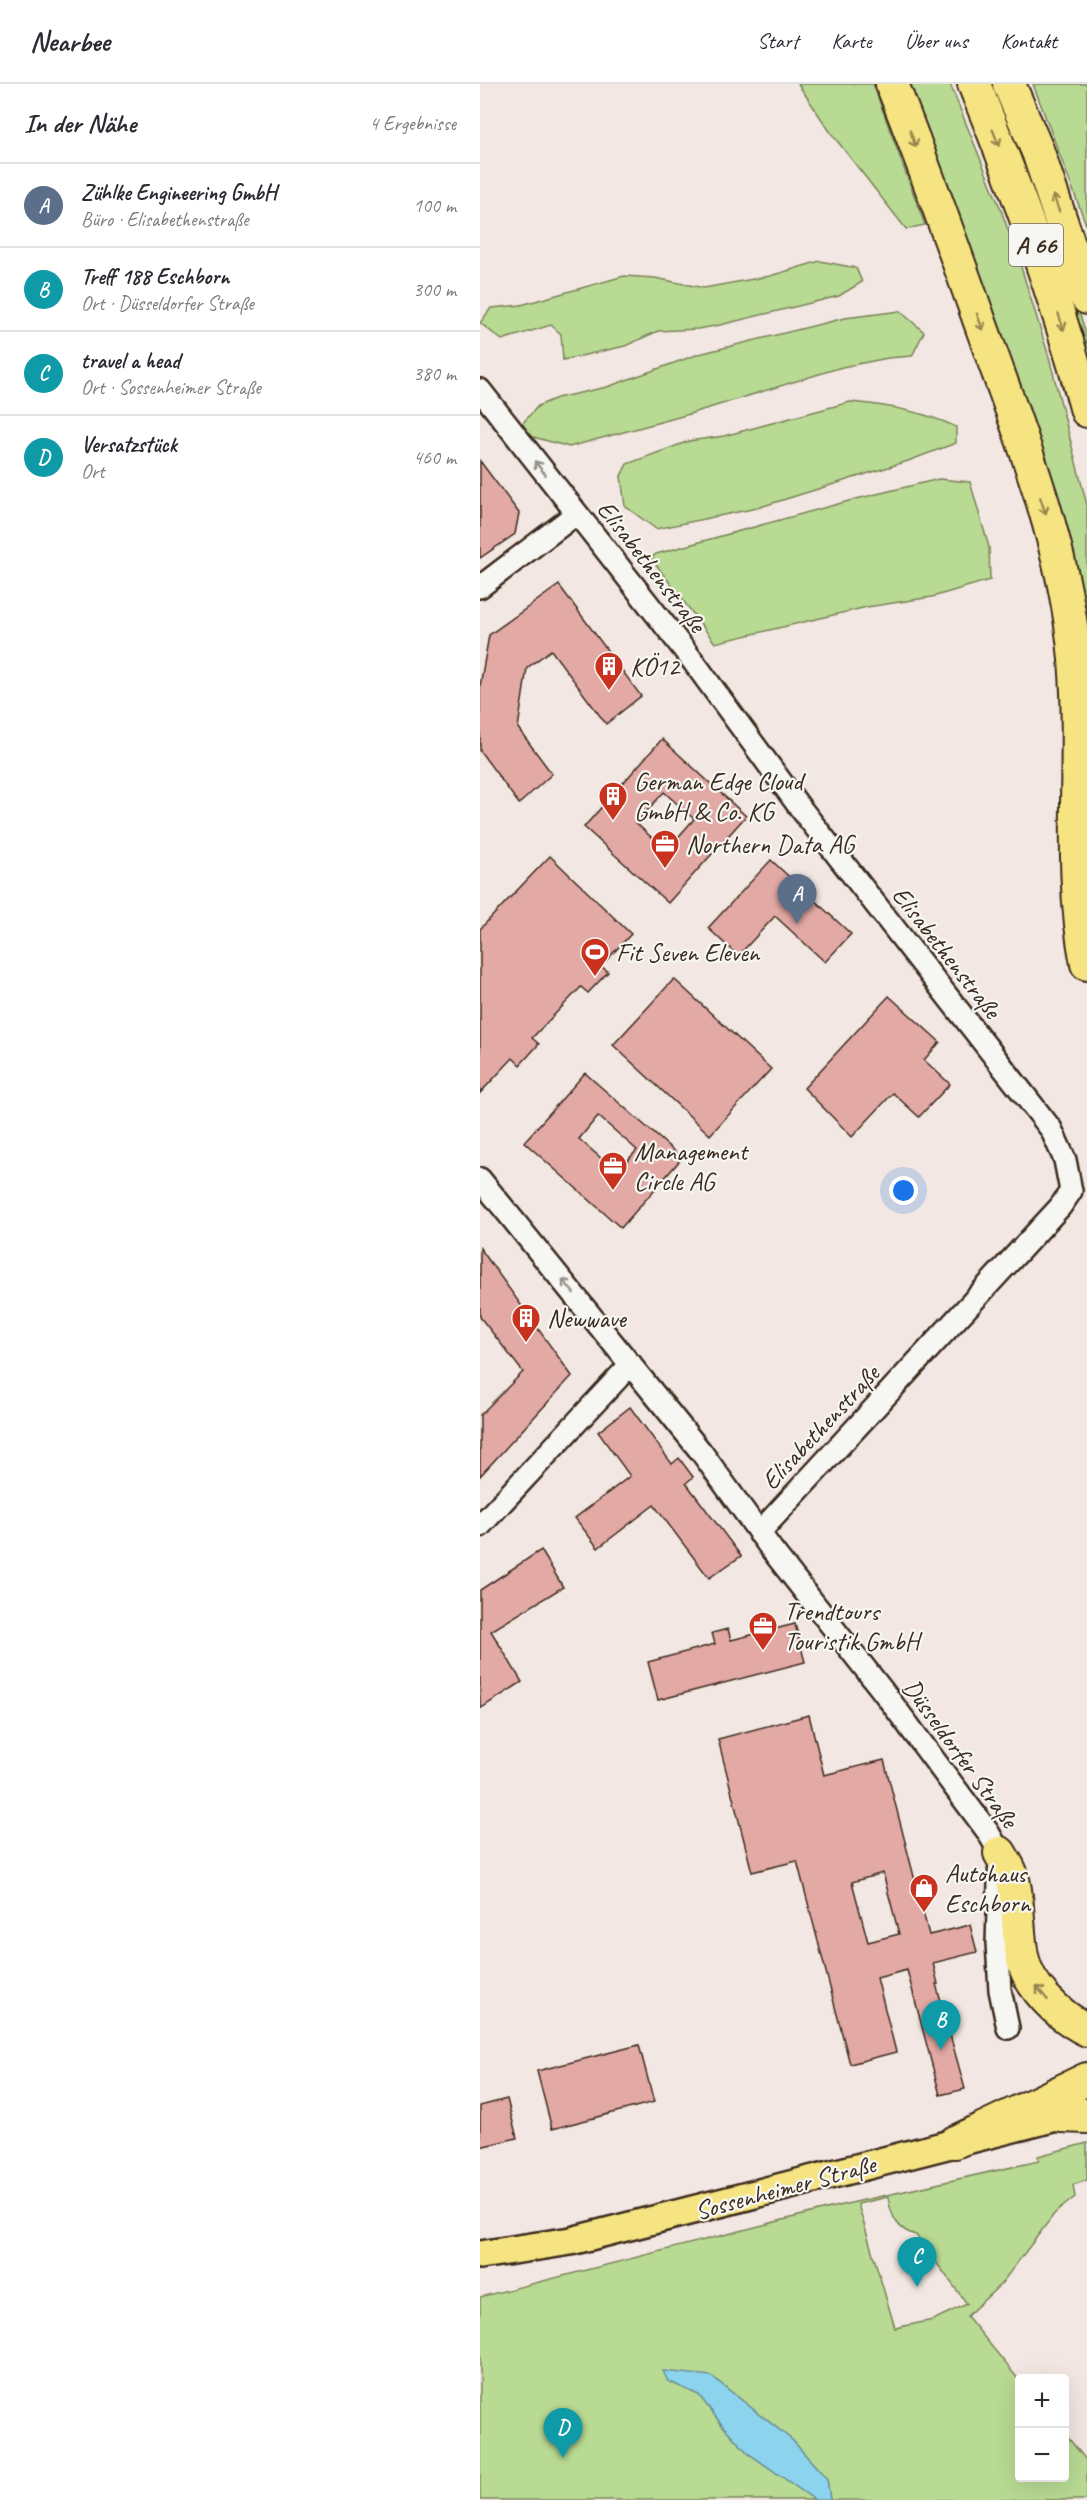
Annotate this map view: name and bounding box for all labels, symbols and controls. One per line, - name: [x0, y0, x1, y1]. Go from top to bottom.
- text: Nearbee: [30, 24, 110, 59]
- text: Start: [757, 28, 798, 54]
- text: Karte: [831, 28, 872, 54]
- text: Über uns: [905, 28, 968, 54]
- text: Kontakt: [1001, 28, 1057, 54]
- text: In der Nähe: [24, 107, 136, 140]
- text: 4 Ergebnisse: [369, 111, 456, 136]
- one-way arrow: [991, 128, 1002, 147]
- one-way arrow: [908, 129, 919, 148]
- text: Zühlke Engineering GmbH: [81, 179, 276, 207]
- text: A: [38, 193, 49, 218]
- text: 100 m: [413, 193, 456, 218]
- one-way arrow: [1049, 194, 1060, 212]
- text: Büro · Elisabethenstraße: [81, 207, 249, 232]
- road number: A 66: [1009, 224, 1063, 266]
- text: Treff 188 Eschborn: [81, 263, 229, 291]
- text: B: [38, 277, 49, 302]
- text: 300 m: [413, 277, 456, 302]
- text: Ort · Düsseldorfer Straße: [81, 291, 254, 316]
- one-way arrow: [976, 312, 987, 330]
- one-way arrow: [1056, 312, 1067, 331]
- text: travel a head: [81, 347, 180, 375]
- text: C: [39, 361, 48, 386]
- text: 380 m: [413, 361, 456, 386]
- text: Ort · Sossenheimer Straße: [81, 375, 261, 400]
- text: Versatzstück: [81, 431, 177, 459]
- text: D: [38, 445, 49, 470]
- text: 460 m: [413, 445, 456, 470]
- text: Ort: [81, 459, 105, 484]
- one-way arrow: [534, 460, 547, 476]
- street label: Elisabethenstraße: [590, 494, 715, 641]
- one-way arrow: [1038, 496, 1049, 515]
- building icon: KÖ12: [593, 650, 625, 692]
- place label: KÖ12: [630, 650, 682, 683]
- place label: German Edge Cloud GmbH & Co. KG: [634, 765, 806, 828]
- building icon: German Edge Cloud GmbH & Co. KG: [597, 780, 629, 822]
- office icon: Northern Data AG: [649, 828, 681, 870]
- place label: Northern Data AG: [686, 828, 857, 861]
- pin: A: [778, 874, 816, 924]
- street label: Elisabethenstraße: [885, 880, 1010, 1027]
- sports icon: Fit Seven Eleven: [579, 936, 611, 978]
- place label: Fit Seven Eleven: [616, 936, 761, 969]
- place label: Management Circle AG: [634, 1135, 750, 1198]
- office icon: Management Circle AG: [597, 1150, 629, 1192]
- your location: [889, 1176, 918, 1205]
- one-way arrow: [561, 1278, 574, 1294]
- building icon: Newwave: [510, 1302, 542, 1344]
- place label: Newwave: [547, 1302, 627, 1335]
- street label: Elisabethenstraße: [754, 1356, 888, 1497]
- place label: Trendtours Touristik GmbH: [784, 1595, 924, 1658]
- office icon: Trendtours Touristik GmbH: [747, 1610, 779, 1652]
- street label: Düsseldorfer Straße: [895, 1672, 1027, 1836]
- place label: Autohaus Eschborn: [945, 1857, 1031, 1920]
- shop icon: Autohaus Eschborn: [908, 1872, 940, 1914]
- one-way arrow: [1036, 1985, 1049, 2001]
- pin: B: [922, 2000, 960, 2050]
- street label: Sossenheimer Straße: [691, 2147, 881, 2227]
- pin: C: [898, 2238, 936, 2287]
- map controls: [1015, 2374, 1069, 2482]
- button: +: [1015, 2374, 1069, 2428]
- pin: D: [544, 2408, 583, 2458]
- button: −: [1015, 2428, 1069, 2482]

